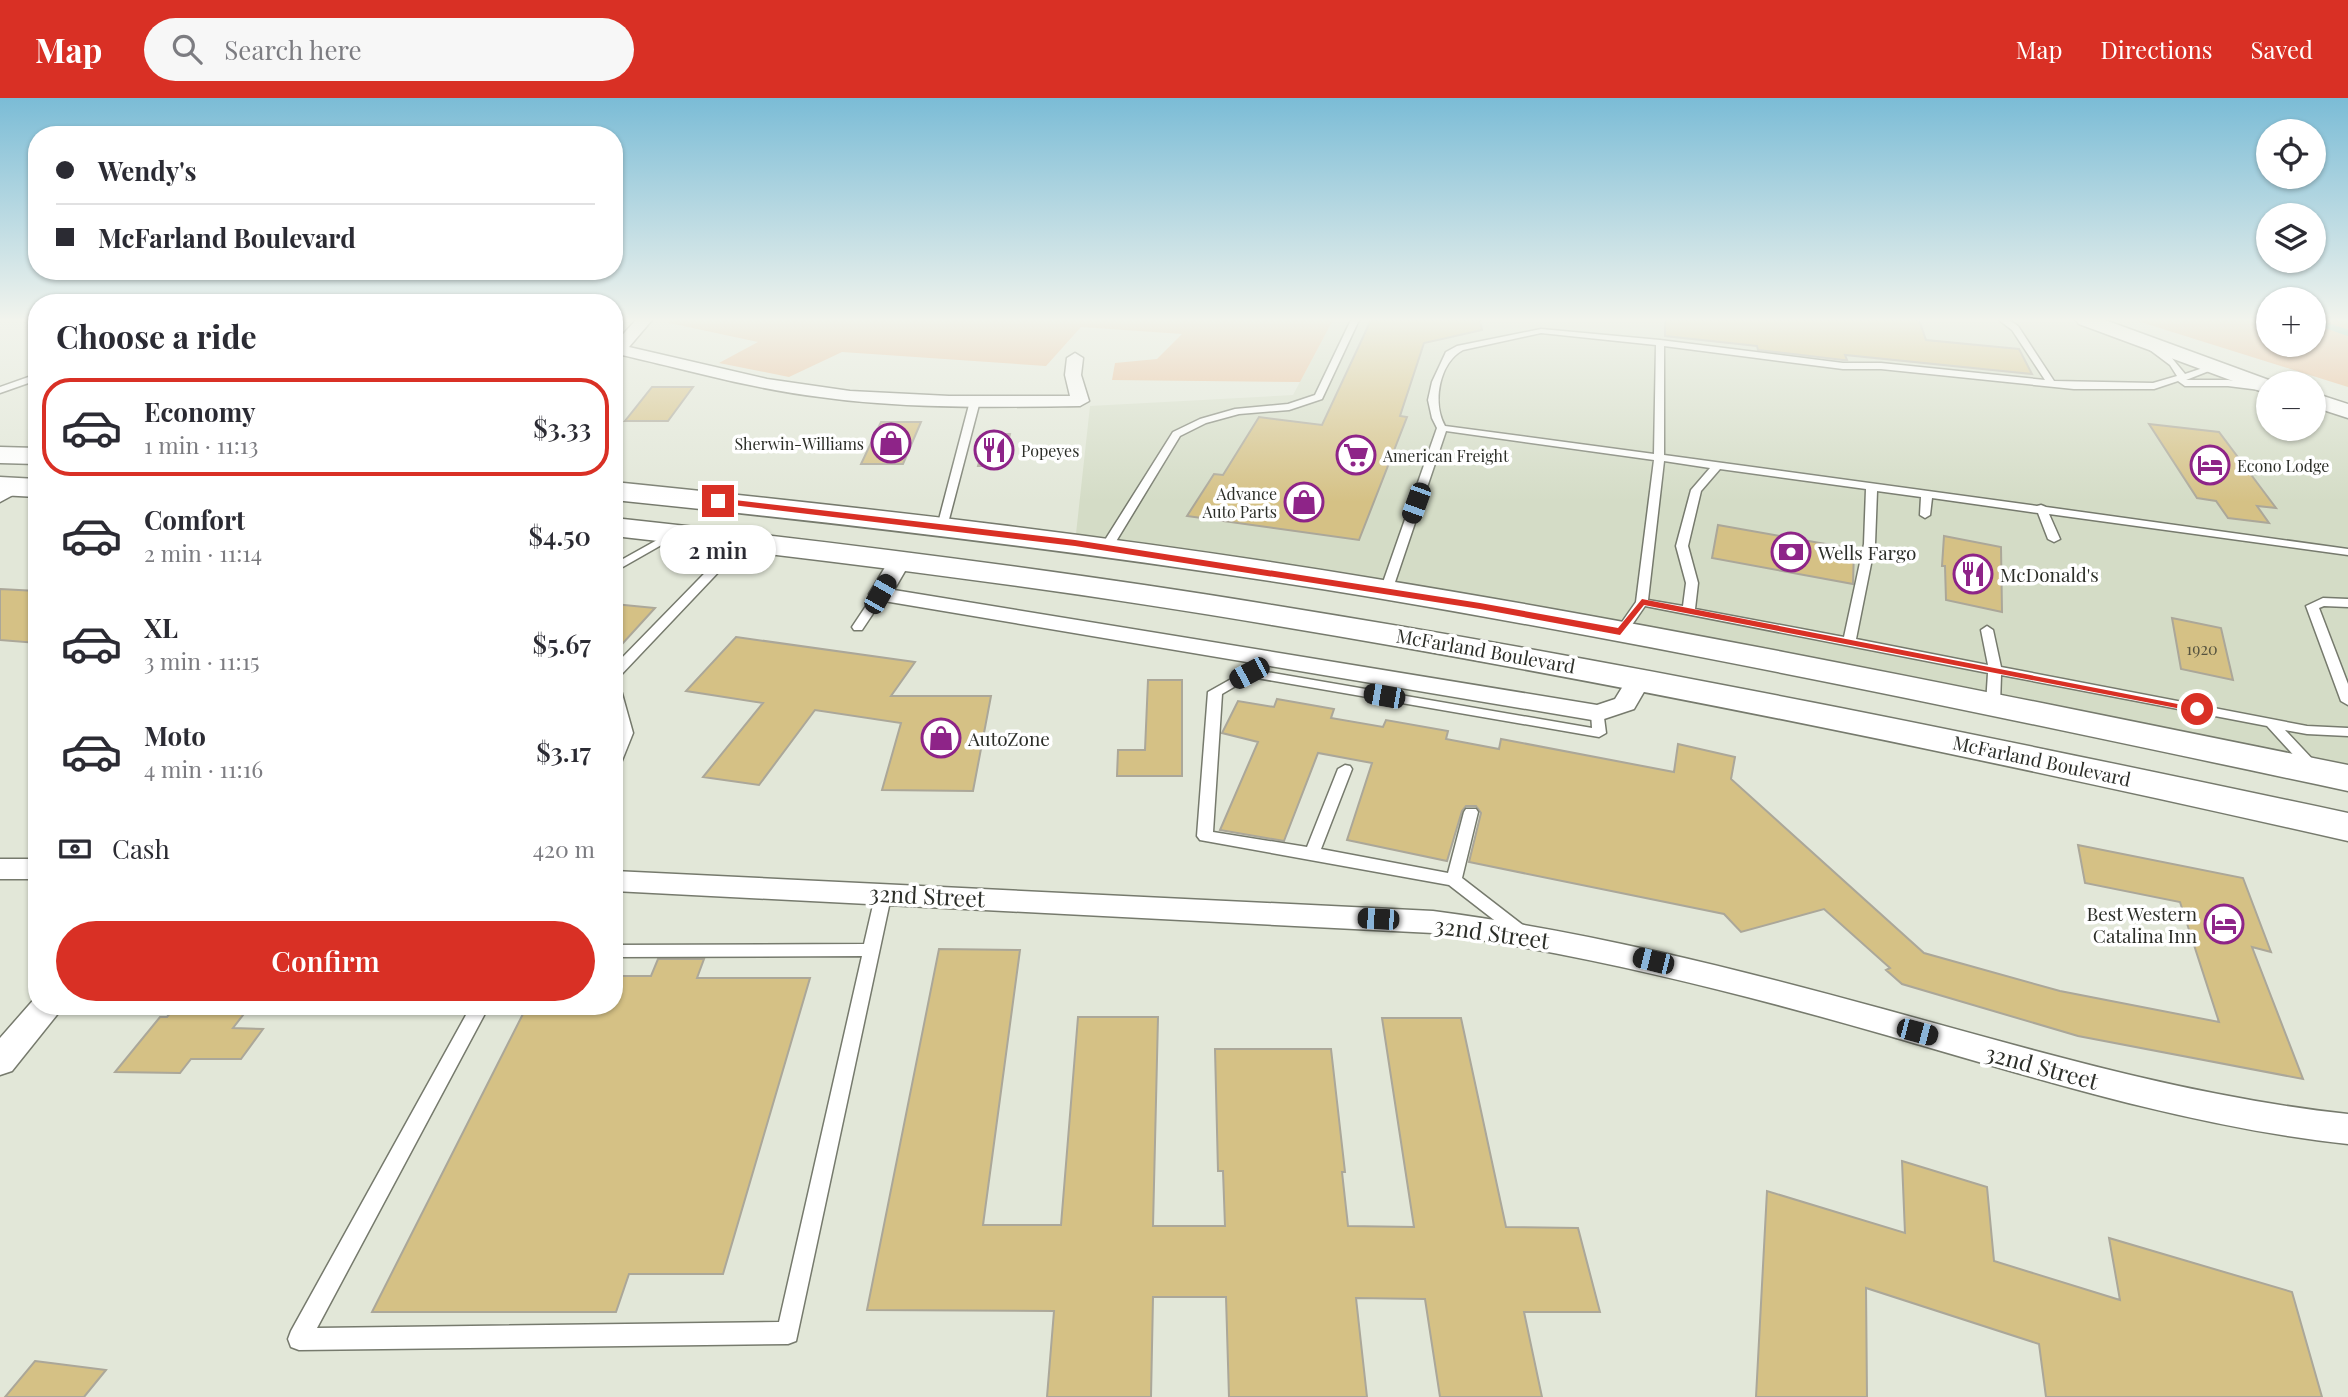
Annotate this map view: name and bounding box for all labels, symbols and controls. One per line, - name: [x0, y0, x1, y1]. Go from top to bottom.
- search box: [144, 18, 634, 81]
- text: Map: [35, 27, 102, 71]
- icon: search: [168, 30, 206, 68]
- text: Search here: [224, 32, 362, 67]
- text: Map: [2016, 33, 2062, 65]
- text: Directions: [2100, 33, 2213, 65]
- text: Saved: [2251, 33, 2313, 65]
- map controls: [2256, 119, 2326, 441]
- button: locate: [2256, 119, 2326, 189]
- text: Wendy's: [98, 153, 196, 188]
- button: layers: [2256, 203, 2326, 273]
- text: McFarland Boulevard: [98, 220, 356, 255]
- button: +: [2256, 287, 2326, 357]
- text: Choose a ride: [56, 314, 257, 357]
- button: −: [2256, 371, 2326, 441]
- text: Economy: [144, 394, 255, 429]
- icon: car: [60, 396, 123, 459]
- text: $3.33: [533, 410, 591, 445]
- shop icon: Sherwin-Williams: [870, 422, 912, 464]
- text: 1 min · 11:13: [144, 429, 258, 460]
- restaurant icon: Popeyes: [973, 429, 1015, 471]
- place label: Sherwin-Williams: [734, 433, 864, 454]
- supermarket icon: American Freight: [1335, 434, 1377, 476]
- place label: Popeyes: [1021, 440, 1079, 461]
- hotel icon: Econo Lodge: [2189, 444, 2231, 486]
- place label: American Freight: [1382, 445, 1509, 466]
- place label: Econo Lodge: [2237, 455, 2329, 476]
- car: [1399, 480, 1434, 526]
- shop icon: Advance Auto Parts: [1283, 481, 1325, 523]
- place label: Advance Auto Parts: [1202, 483, 1277, 522]
- route end: [702, 485, 734, 517]
- text: Comfort: [144, 502, 245, 537]
- icon: car: [60, 504, 123, 567]
- text: $4.50: [529, 518, 591, 553]
- callout: 2 min: [660, 526, 776, 574]
- bank icon: Wells Fargo: [1770, 531, 1812, 573]
- text: 2 min: [689, 534, 747, 565]
- text: 2 min · 11:14: [144, 537, 262, 568]
- place label: Wells Fargo: [1817, 539, 1916, 565]
- restaurant icon: McDonald's: [1952, 553, 1994, 595]
- place label: McDonald's: [2000, 561, 2099, 587]
- car: [861, 571, 900, 617]
- text: XL: [144, 610, 178, 645]
- icon: car: [60, 612, 123, 675]
- street label: McFarland Boulevard: [1394, 621, 1578, 679]
- text: $5.67: [532, 626, 591, 661]
- house number: 1920: [2186, 638, 2218, 659]
- text: 3 min · 11:15: [144, 645, 259, 676]
- car: [1226, 654, 1273, 692]
- car: [1362, 682, 1407, 710]
- route start: [2181, 693, 2213, 725]
- shop icon: AutoZone: [920, 717, 962, 759]
- text: Moto: [144, 718, 206, 753]
- icon: car: [60, 720, 123, 783]
- place label: AutoZone: [967, 725, 1050, 751]
- street label: McFarland Boulevard: [1951, 728, 2133, 792]
- text: $3.17: [536, 734, 591, 769]
- text: 4 min · 11:16: [144, 753, 263, 784]
- icon: cash: [56, 830, 94, 868]
- text: Cash: [112, 831, 170, 866]
- text: 420 m: [533, 833, 595, 864]
- street label: 32nd Street: [868, 876, 987, 914]
- place label: Best Western Catalina Inn: [2086, 900, 2198, 948]
- hotel icon: Best Western Catalina Inn: [2203, 903, 2245, 945]
- car: [1357, 907, 1400, 931]
- street label: 32nd Street: [1432, 909, 1552, 956]
- button: Confirm: [56, 921, 595, 1001]
- car: [1631, 946, 1676, 976]
- car: [1894, 1016, 1941, 1048]
- street label: 32nd Street: [1982, 1036, 2103, 1096]

